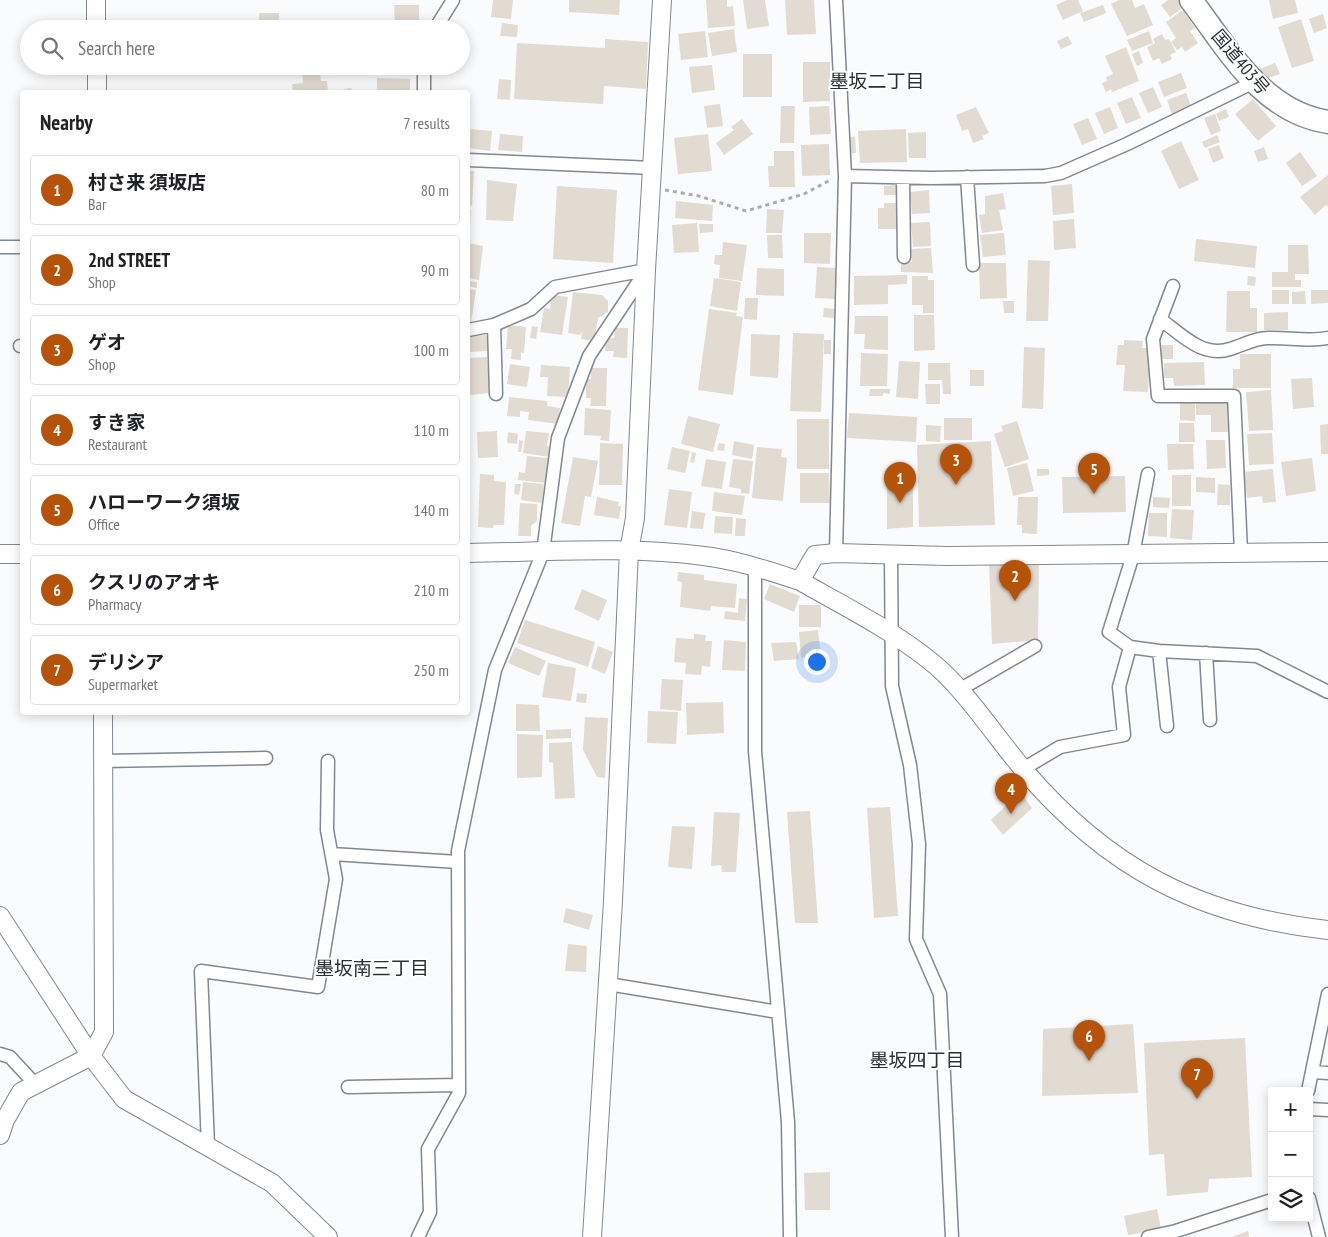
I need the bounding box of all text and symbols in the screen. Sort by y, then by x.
search box [20,20,470,75]
street label: 国道403号 [1207,25,1275,99]
icon: search [38,34,66,62]
text: Search here [78,36,155,60]
district label: 墨坂二丁目 [829,69,925,93]
text: Nearby [40,109,93,136]
text: 7 results [403,113,450,133]
text: 村さ来 須坂店 [88,170,206,194]
text: 1 [53,180,61,200]
text: 80 m [421,180,449,200]
text: Bar [88,194,106,214]
text: 2nd STREET [88,248,170,272]
text: 2 [53,260,61,280]
text: 90 m [421,260,449,280]
text: Shop [88,272,116,292]
text: ゲオ [88,330,126,354]
text: 3 [53,340,61,360]
text: 100 m [414,340,449,360]
text: Shop [88,354,116,374]
text: すき家 [88,410,145,434]
text: 4 [53,420,61,440]
text: 110 m [414,420,449,440]
text: Restaurant [88,434,147,454]
pin: 3 [940,444,972,485]
pin: 5 [1078,453,1110,494]
pin: 1 [884,462,916,503]
text: ハローワーク須坂 [88,490,240,514]
text: 5 [53,500,61,520]
text: 140 m [414,500,449,520]
text: Office [88,514,120,534]
pin: 2 [999,560,1031,601]
text: クスリのアオキ [88,570,220,594]
text: 6 [53,580,61,600]
text: 210 m [414,580,449,600]
text: Pharmacy [88,594,141,614]
your location [804,649,830,675]
text: デリシア [88,650,164,674]
text: 7 [53,660,61,680]
text: 250 m [414,660,449,680]
text: Supermarket [88,674,158,694]
pin: 4 [995,773,1027,814]
district label: 墨坂南三丁目 [315,956,429,980]
pin: 6 [1073,1020,1105,1061]
district label: 墨坂四丁目 [869,1048,965,1072]
pin: 7 [1181,1058,1213,1099]
map controls [1268,1087,1313,1222]
button: + [1268,1087,1313,1132]
button: − [1268,1132,1313,1177]
button: layers [1268,1177,1313,1222]

